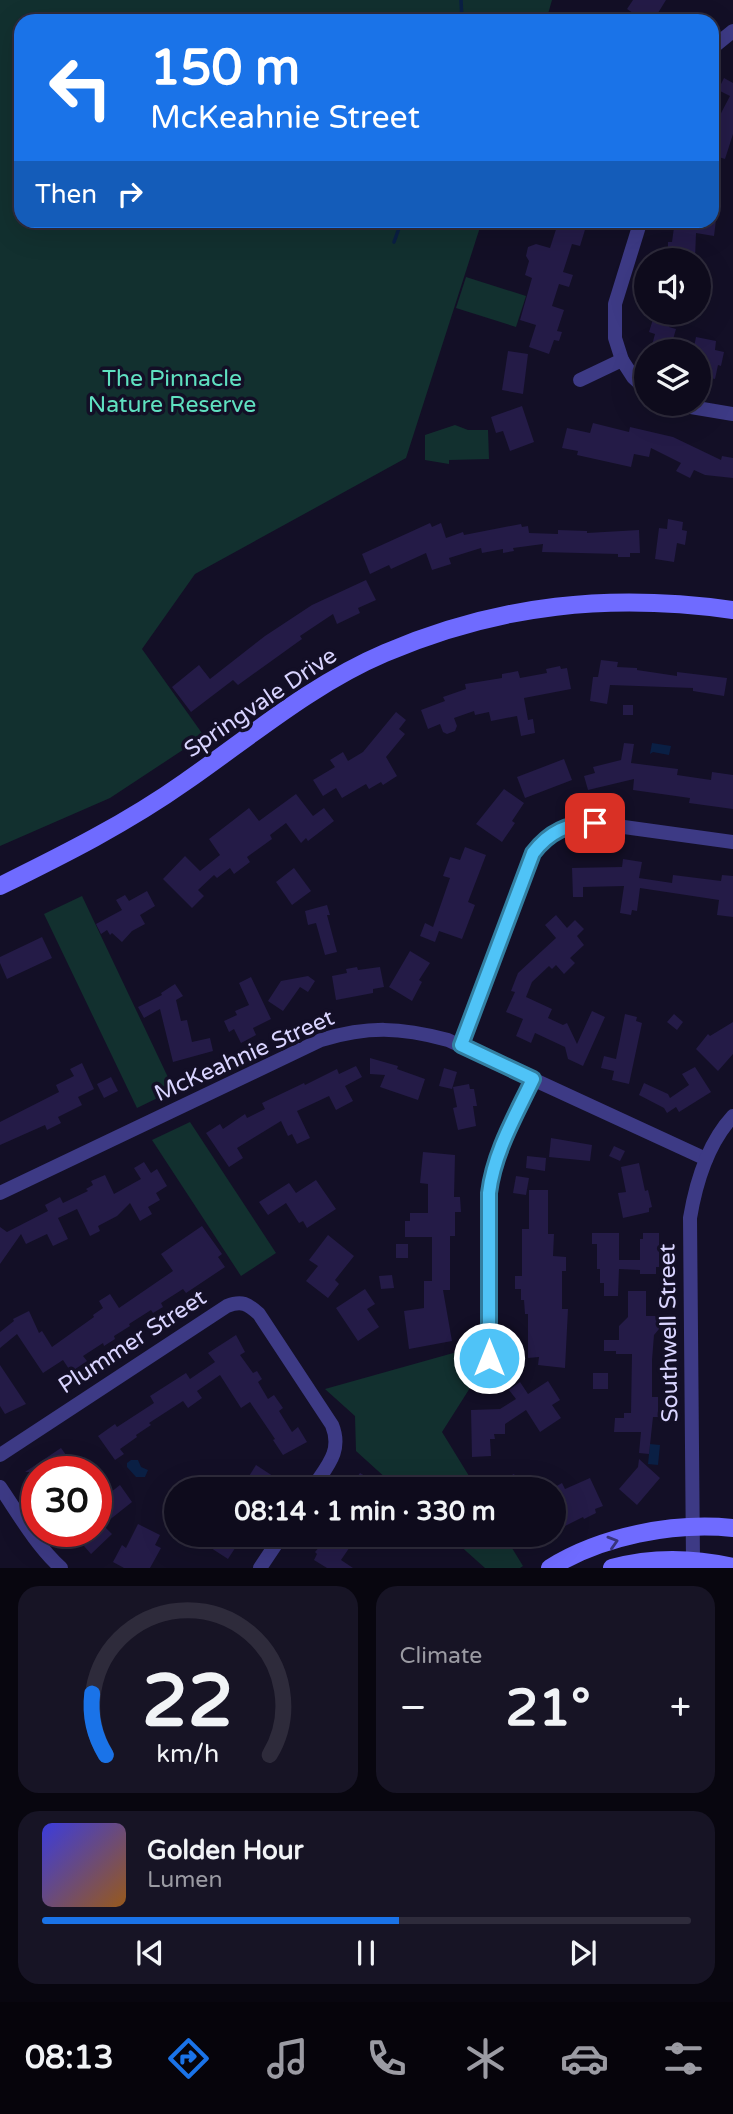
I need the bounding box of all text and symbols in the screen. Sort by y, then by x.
text: 150 m [150,39,300,98]
icon: left [35,42,126,133]
text: McKeahnie Street [150,99,420,137]
icon: right [111,175,149,213]
text: Then [35,179,97,210]
map controls [634,248,711,416]
button: sound [634,248,711,325]
button: layers [634,339,711,416]
park label: The Pinnacle Nature Reserve [88,365,256,419]
street label: Springvale Drive [179,641,342,764]
pin [565,793,625,853]
icon: arrive [576,804,614,842]
street label: McKeahnie Street [150,1004,339,1108]
street label: Southwell Street [653,1243,685,1423]
street label: Plummer Street [53,1283,212,1400]
position arrow [452,1321,526,1395]
speed limit sign: 30 [21,1456,112,1547]
text: 08:14 · 1 min · 330 m [234,1496,496,1527]
one-way arrow [606,1536,618,1550]
text: Climate [400,1642,482,1670]
text: 22 [142,1659,233,1747]
text: 21° [506,1677,591,1740]
text: − [400,1685,427,1731]
text: + [670,1685,691,1731]
text: km/h [156,1739,219,1769]
text: Golden Hour [147,1835,304,1866]
text: Lumen [147,1866,222,1894]
icon: previous [131,1934,169,1972]
icon: pause [347,1934,385,1972]
icon: next [564,1934,602,1972]
icon: directions [164,2034,213,2083]
icon: music [263,2034,312,2083]
icon: phone [362,2034,411,2083]
icon: climate [461,2034,510,2083]
icon: car [560,2034,609,2083]
icon: filters [659,2034,708,2083]
text: 08:13 [25,2039,114,2077]

